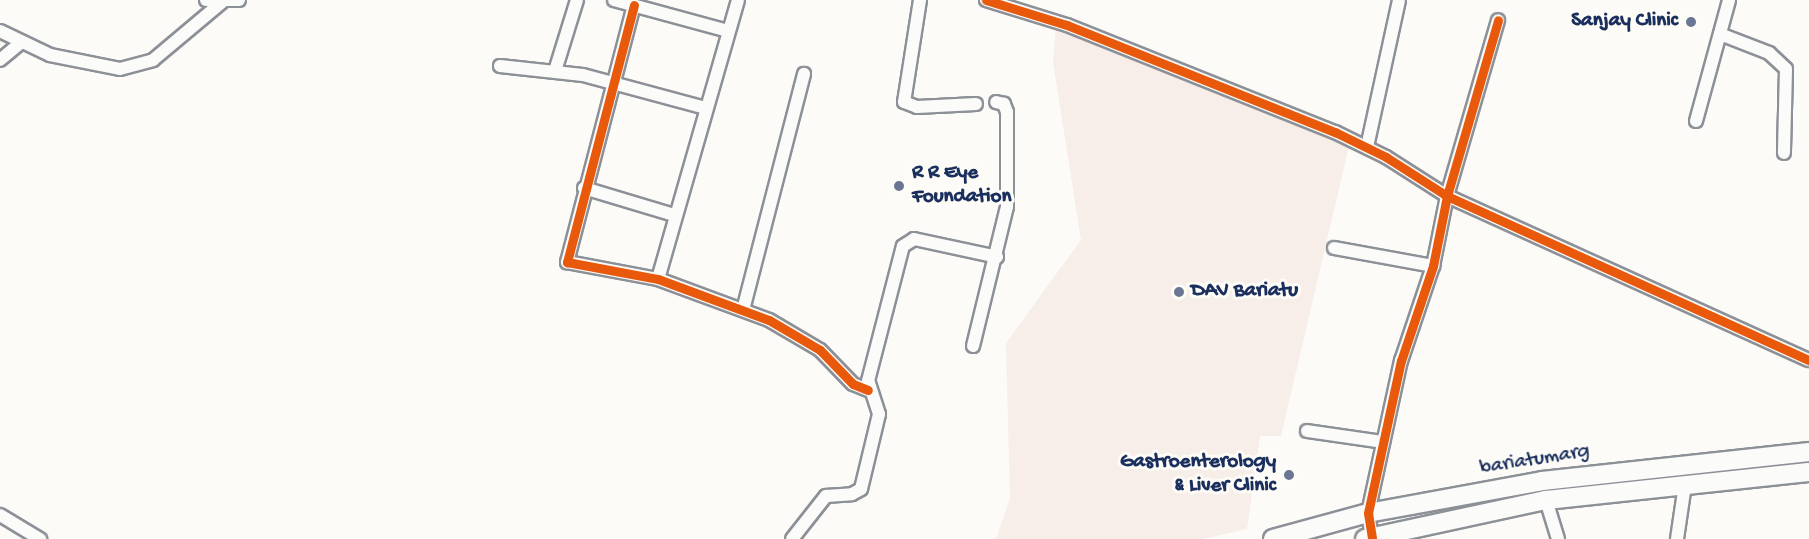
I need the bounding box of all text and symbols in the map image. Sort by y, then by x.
place label: Sanjay Clinic [1571,9,1678,35]
marker: Sanjay Clinic [1682,13,1700,31]
place label: R R Eye Foundation [912,161,1011,211]
marker: R R Eye Foundation [890,177,908,195]
place label: DAV Bariatu [1191,279,1298,305]
marker: DAV Bariatu [1172,285,1186,299]
street label: bariatumarg [1478,440,1592,482]
place label: Gastroenterology & Liver Clinic [1120,450,1276,500]
marker: Gastroenterology & Liver Clinic [1280,466,1298,484]

